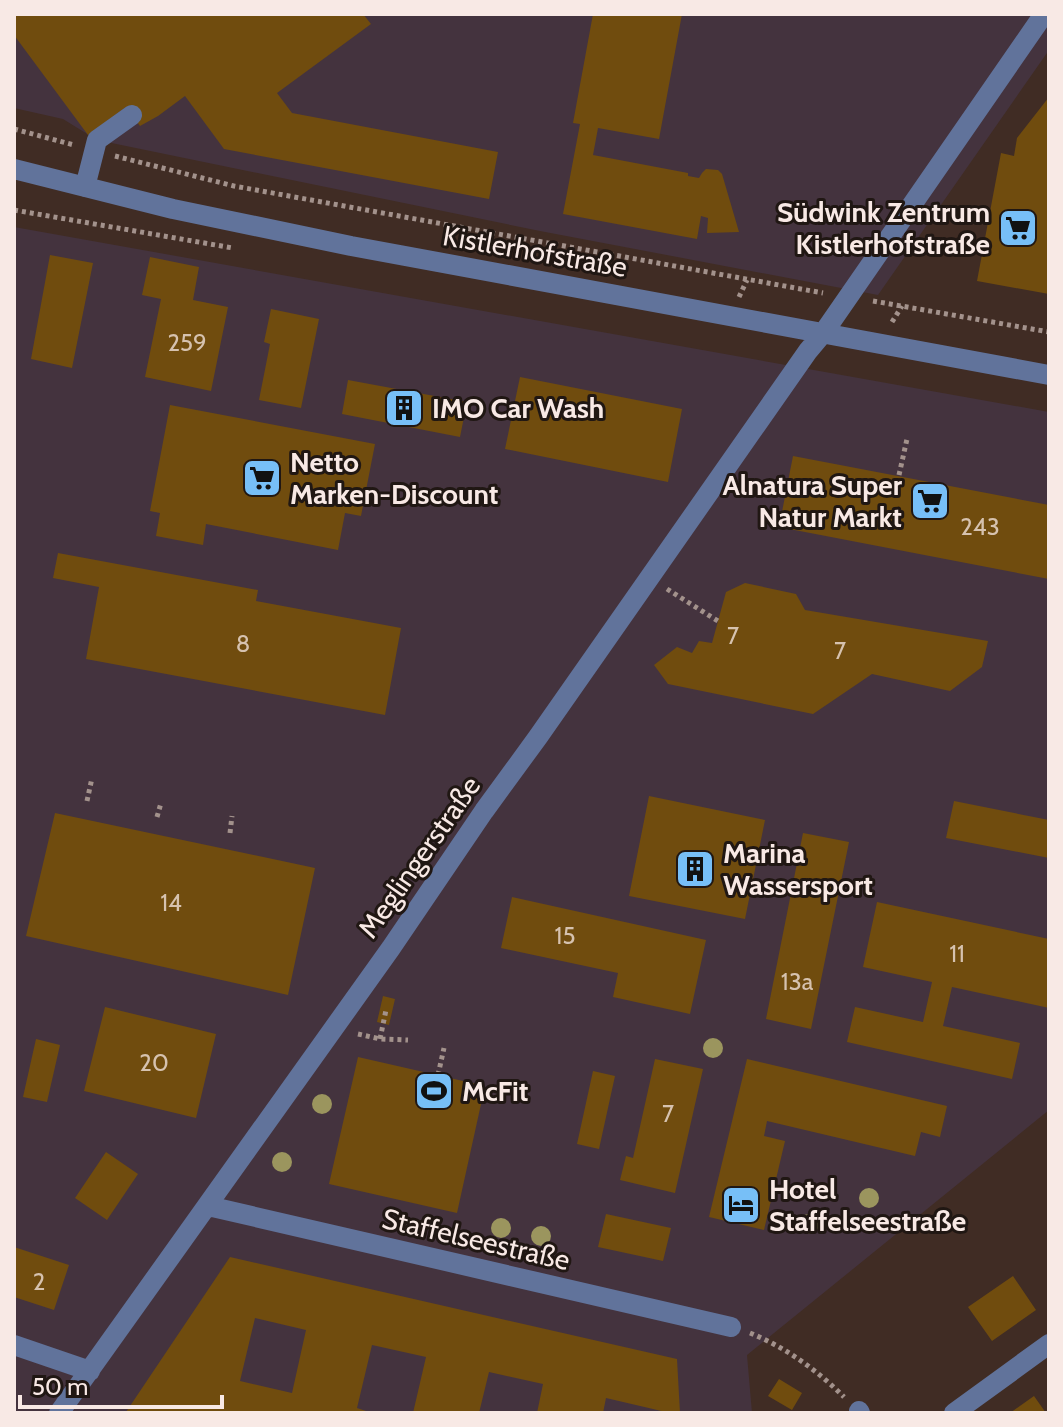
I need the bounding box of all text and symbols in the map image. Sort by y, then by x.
place label: Südwink Zentrum Kistlerhofstraße [777,195,990,261]
supermarket icon: Südwink Zentrum Kistlerhofstraße [997,207,1039,249]
street label: Kistlerhofstraße [440,218,630,284]
house number: 259 [167,328,207,357]
building icon: IMO Car Wash [383,387,425,429]
place label: IMO Car Wash [432,391,604,425]
place label: Netto Marken-Discount [290,445,498,511]
supermarket icon: Netto Marken-Discount [241,457,283,499]
place label: Alnatura Super Natur Markt [723,468,903,534]
supermarket icon: Alnatura Super Natur Markt [909,480,951,522]
house number: 243 [960,512,1000,541]
house number: 7 [727,621,739,650]
house number: 8 [236,629,250,658]
house number: 7 [834,636,846,665]
street label: Meglingerstraße [351,770,487,944]
place label: Marina Wassersport [723,836,873,902]
building icon: Marina Wassersport [674,848,716,890]
house number: 14 [160,888,182,917]
house number: 15 [555,921,575,950]
house number: 11 [949,939,965,968]
house number: 13a [781,967,814,996]
house number: 20 [139,1048,169,1077]
sports icon: McFit [413,1070,455,1112]
place label: McFit [462,1074,528,1108]
house number: 7 [662,1099,674,1128]
place label: Hotel Staffelseestraße [769,1172,966,1238]
hotel icon: Hotel Staffelseestraße [720,1184,762,1226]
street label: Staffelseestraße [379,1201,573,1277]
house number: 2 [33,1267,45,1296]
scale bar [20,1359,222,1409]
text: 50 m [32,1372,88,1401]

